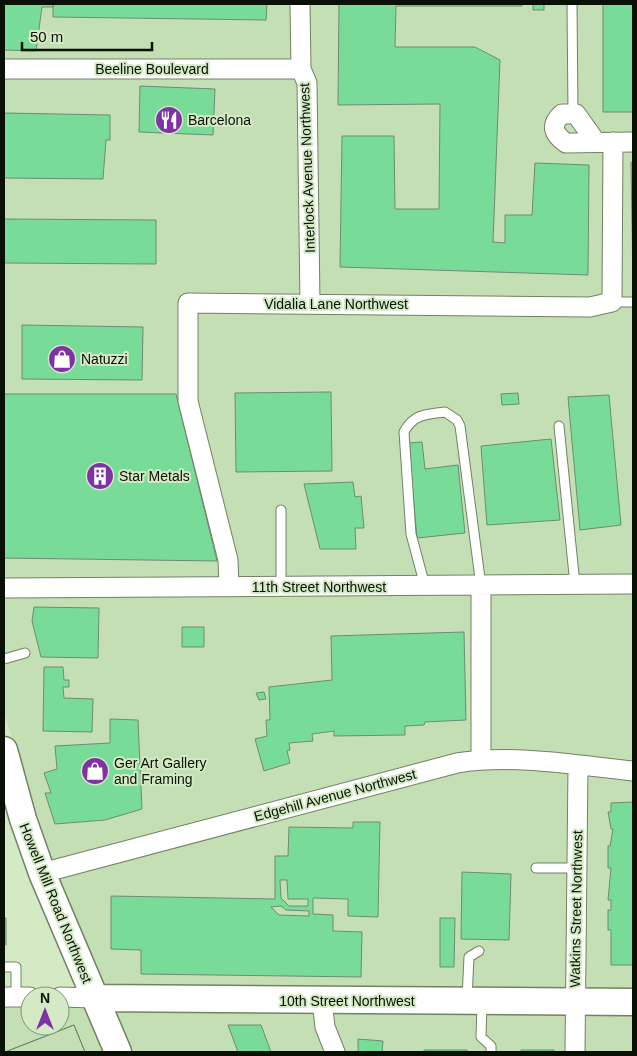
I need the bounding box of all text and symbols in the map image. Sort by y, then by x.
scale bar [22,20,152,52]
text: 50 m [30,28,63,45]
street label: Beeline Boulevard [95,61,209,77]
street label: Interlock Avenue Northwest [296,83,318,253]
restaurant icon: Barcelona [154,105,184,135]
place label: Barcelona [188,112,251,128]
street label: Vidalia Lane Northwest [264,296,408,312]
shop icon: Natuzzi [47,344,77,374]
place label: Natuzzi [81,351,128,367]
building icon: Star Metals [85,461,115,491]
place label: Star Metals [119,468,190,484]
street label: 11th Street Northwest [252,579,386,595]
place label: Ger Art Gallery and Framing [114,755,207,787]
shop icon: Ger Art Gallery and Framing [80,756,110,786]
street label: Edgehill Avenue Northwest [252,766,418,824]
street label: Howell Mill Road Northwest [17,821,96,985]
street label: Watkins Street Northwest [567,830,585,988]
north arrow [20,986,70,1036]
text: N [40,990,50,1006]
street label: 10th Street Northwest [279,993,415,1009]

